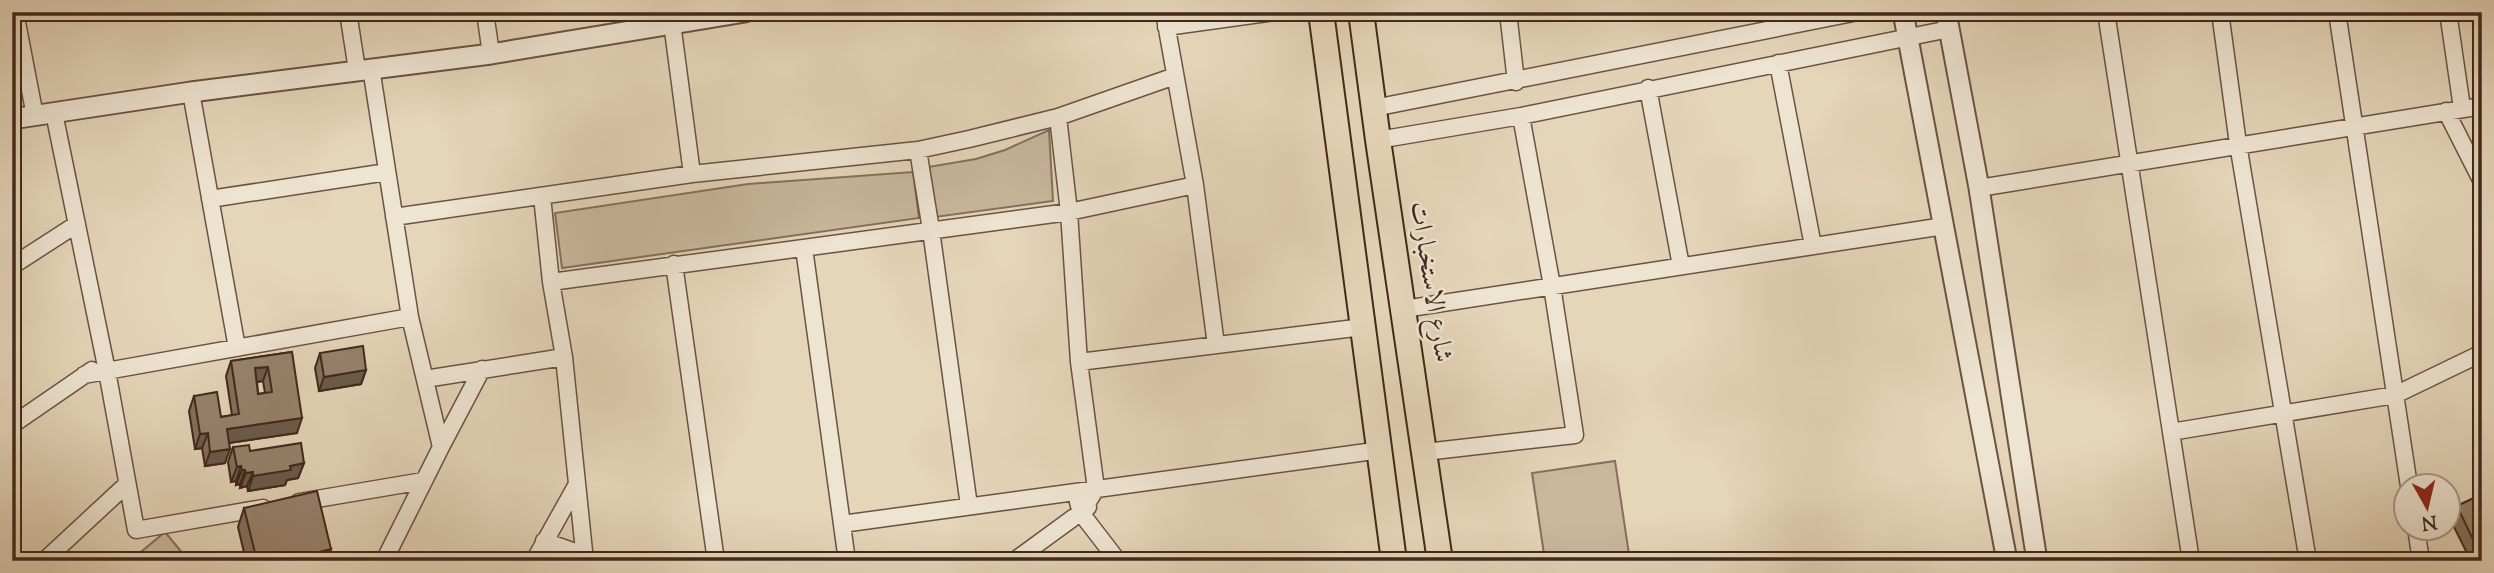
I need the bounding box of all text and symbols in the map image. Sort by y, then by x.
street label: شارع الاستخبارات [1398,199,1461,365]
north arrow [2392,472,2462,542]
text: N [2420,507,2438,536]

